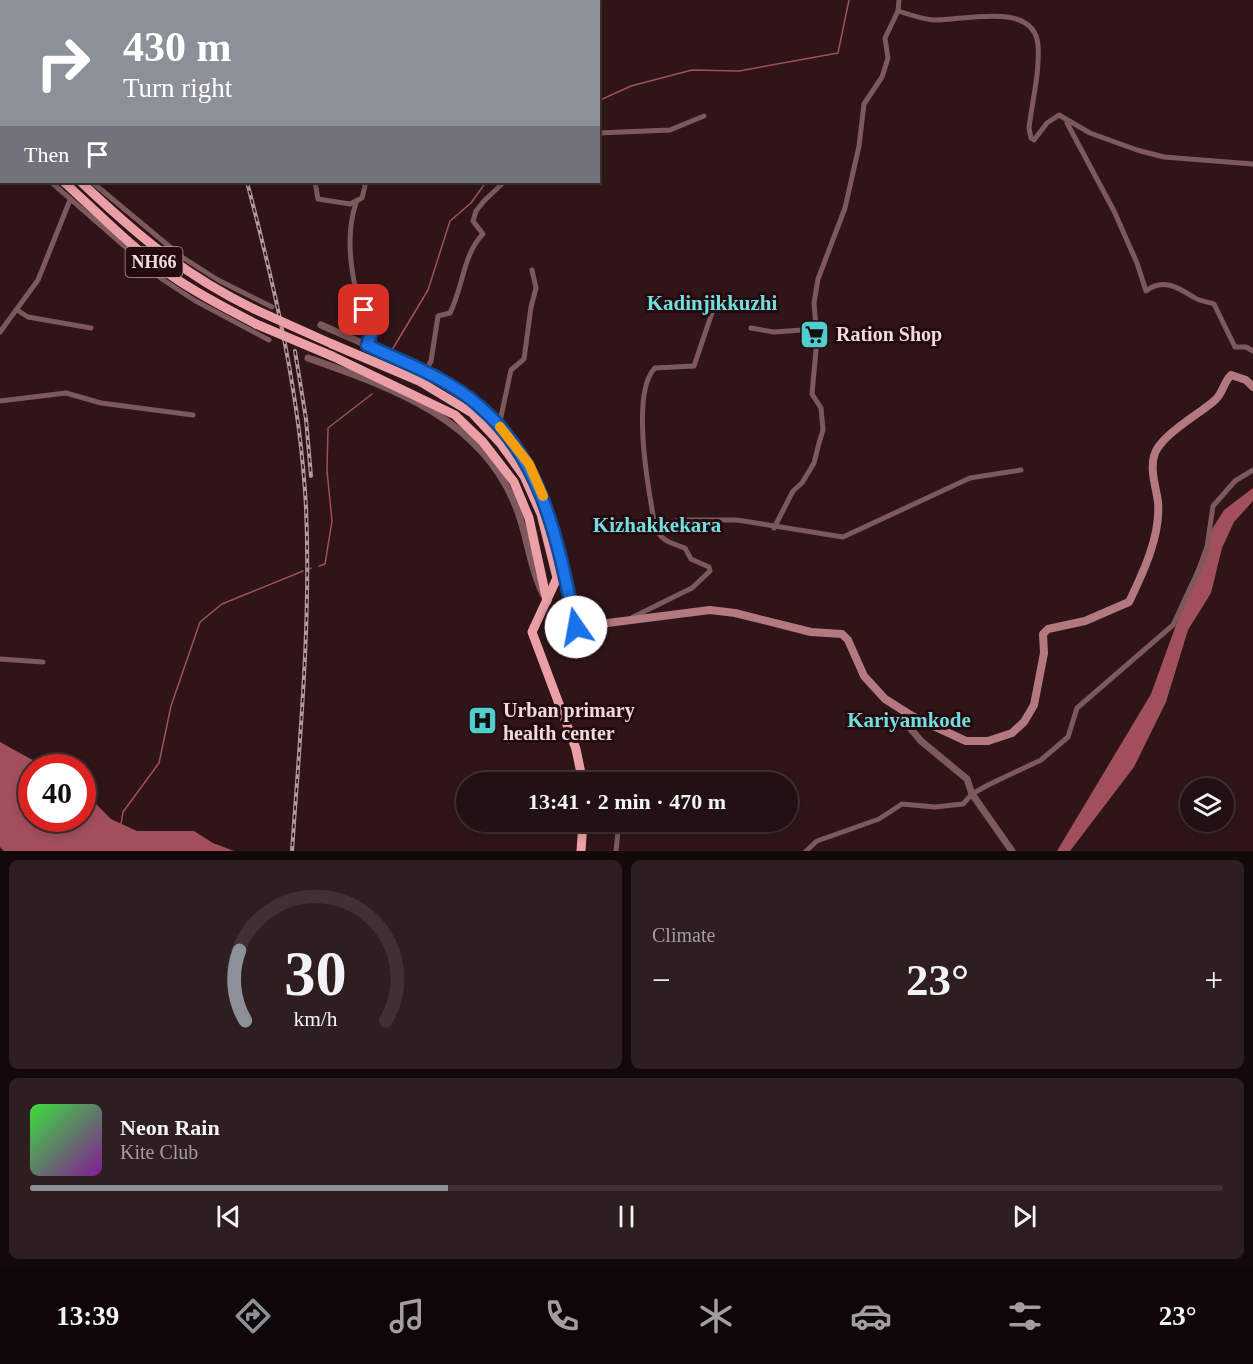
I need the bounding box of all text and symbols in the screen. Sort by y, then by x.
icon: right [24,24,102,102]
text: 430 m [123,24,232,70]
text: Turn right [123,73,232,103]
icon: arrive [81,138,114,171]
text: Then [24,142,69,167]
road number: NH66 [126,247,182,277]
pin [338,284,389,335]
district label: Kadinjikkuzhi [647,291,778,315]
icon: arrive [347,293,380,326]
supermarket icon: Ration Shop [799,318,831,350]
place label: Ration Shop [836,323,942,346]
district label: Kizhakkekara [593,513,722,537]
position arrow [544,595,608,659]
place label: Urban primary health center [503,699,635,744]
hospital icon: Urban primary health center [466,705,498,737]
district label: Kariyamkode [847,708,971,732]
speed limit sign: 40 [18,754,96,832]
map controls [1180,778,1234,832]
button: layers [1180,778,1234,832]
text: 13:41 · 2 min · 470 m [528,789,726,814]
text: Climate [652,924,715,946]
text: 30 [284,939,347,1008]
text: 23° [906,955,969,1005]
text: − [652,962,671,998]
text: + [1204,962,1223,998]
text: km/h [293,1008,338,1032]
text: Neon Rain [120,1115,220,1140]
text: Kite Club [120,1141,198,1163]
icon: previous [212,1200,245,1233]
icon: pause [610,1200,643,1233]
icon: next [1008,1200,1041,1233]
icon: directions [232,1295,274,1337]
icon: music [386,1295,428,1337]
icon: phone [541,1295,583,1337]
icon: climate [695,1295,737,1337]
icon: car [850,1295,892,1337]
icon: filters [1004,1295,1046,1337]
text: 13:39 [56,1301,119,1331]
text: 23° [1159,1301,1197,1331]

